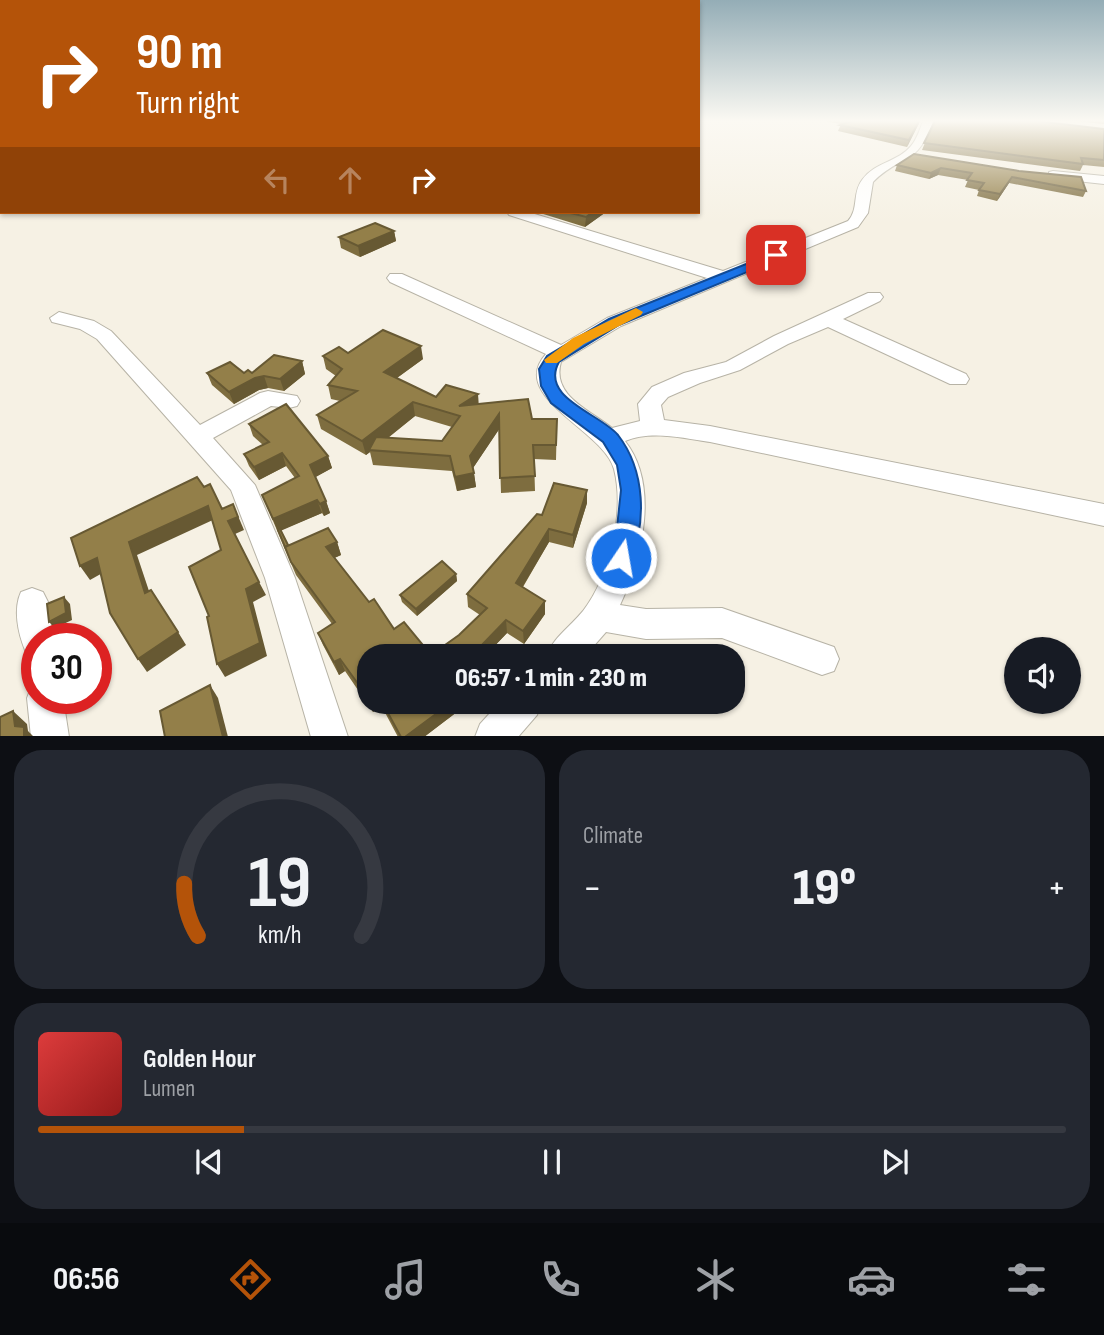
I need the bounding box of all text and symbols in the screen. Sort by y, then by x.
text: 90 m [136,24,223,83]
icon: right [21,28,112,119]
text: Turn right [136,84,240,123]
icon: left [258,161,296,199]
icon: ahead [331,161,369,199]
icon: right [404,161,442,199]
pin [746,225,806,285]
icon: arrive [757,236,795,274]
position arrow [584,521,658,595]
speed limit sign: 30 [21,623,112,714]
map controls [1004,637,1081,714]
button: sound [1004,637,1081,714]
text: 06:57 · 1 min · 230 m [455,663,647,694]
text: Climate [583,822,643,850]
text: 19 [248,840,311,928]
text: 19° [793,857,856,920]
text: − [583,866,602,911]
text: + [1047,866,1066,911]
text: km/h [258,919,301,950]
text: Golden Hour [143,1044,256,1075]
text: Lumen [143,1075,195,1103]
icon: previous [190,1143,228,1181]
icon: pause [533,1143,571,1181]
icon: next [876,1143,914,1181]
icon: directions [226,1255,275,1304]
icon: music [381,1255,430,1304]
icon: phone [536,1255,585,1304]
icon: climate [691,1255,740,1304]
icon: car [847,1255,896,1304]
icon: filters [1002,1255,1051,1304]
text: 06:56 [53,1260,120,1299]

